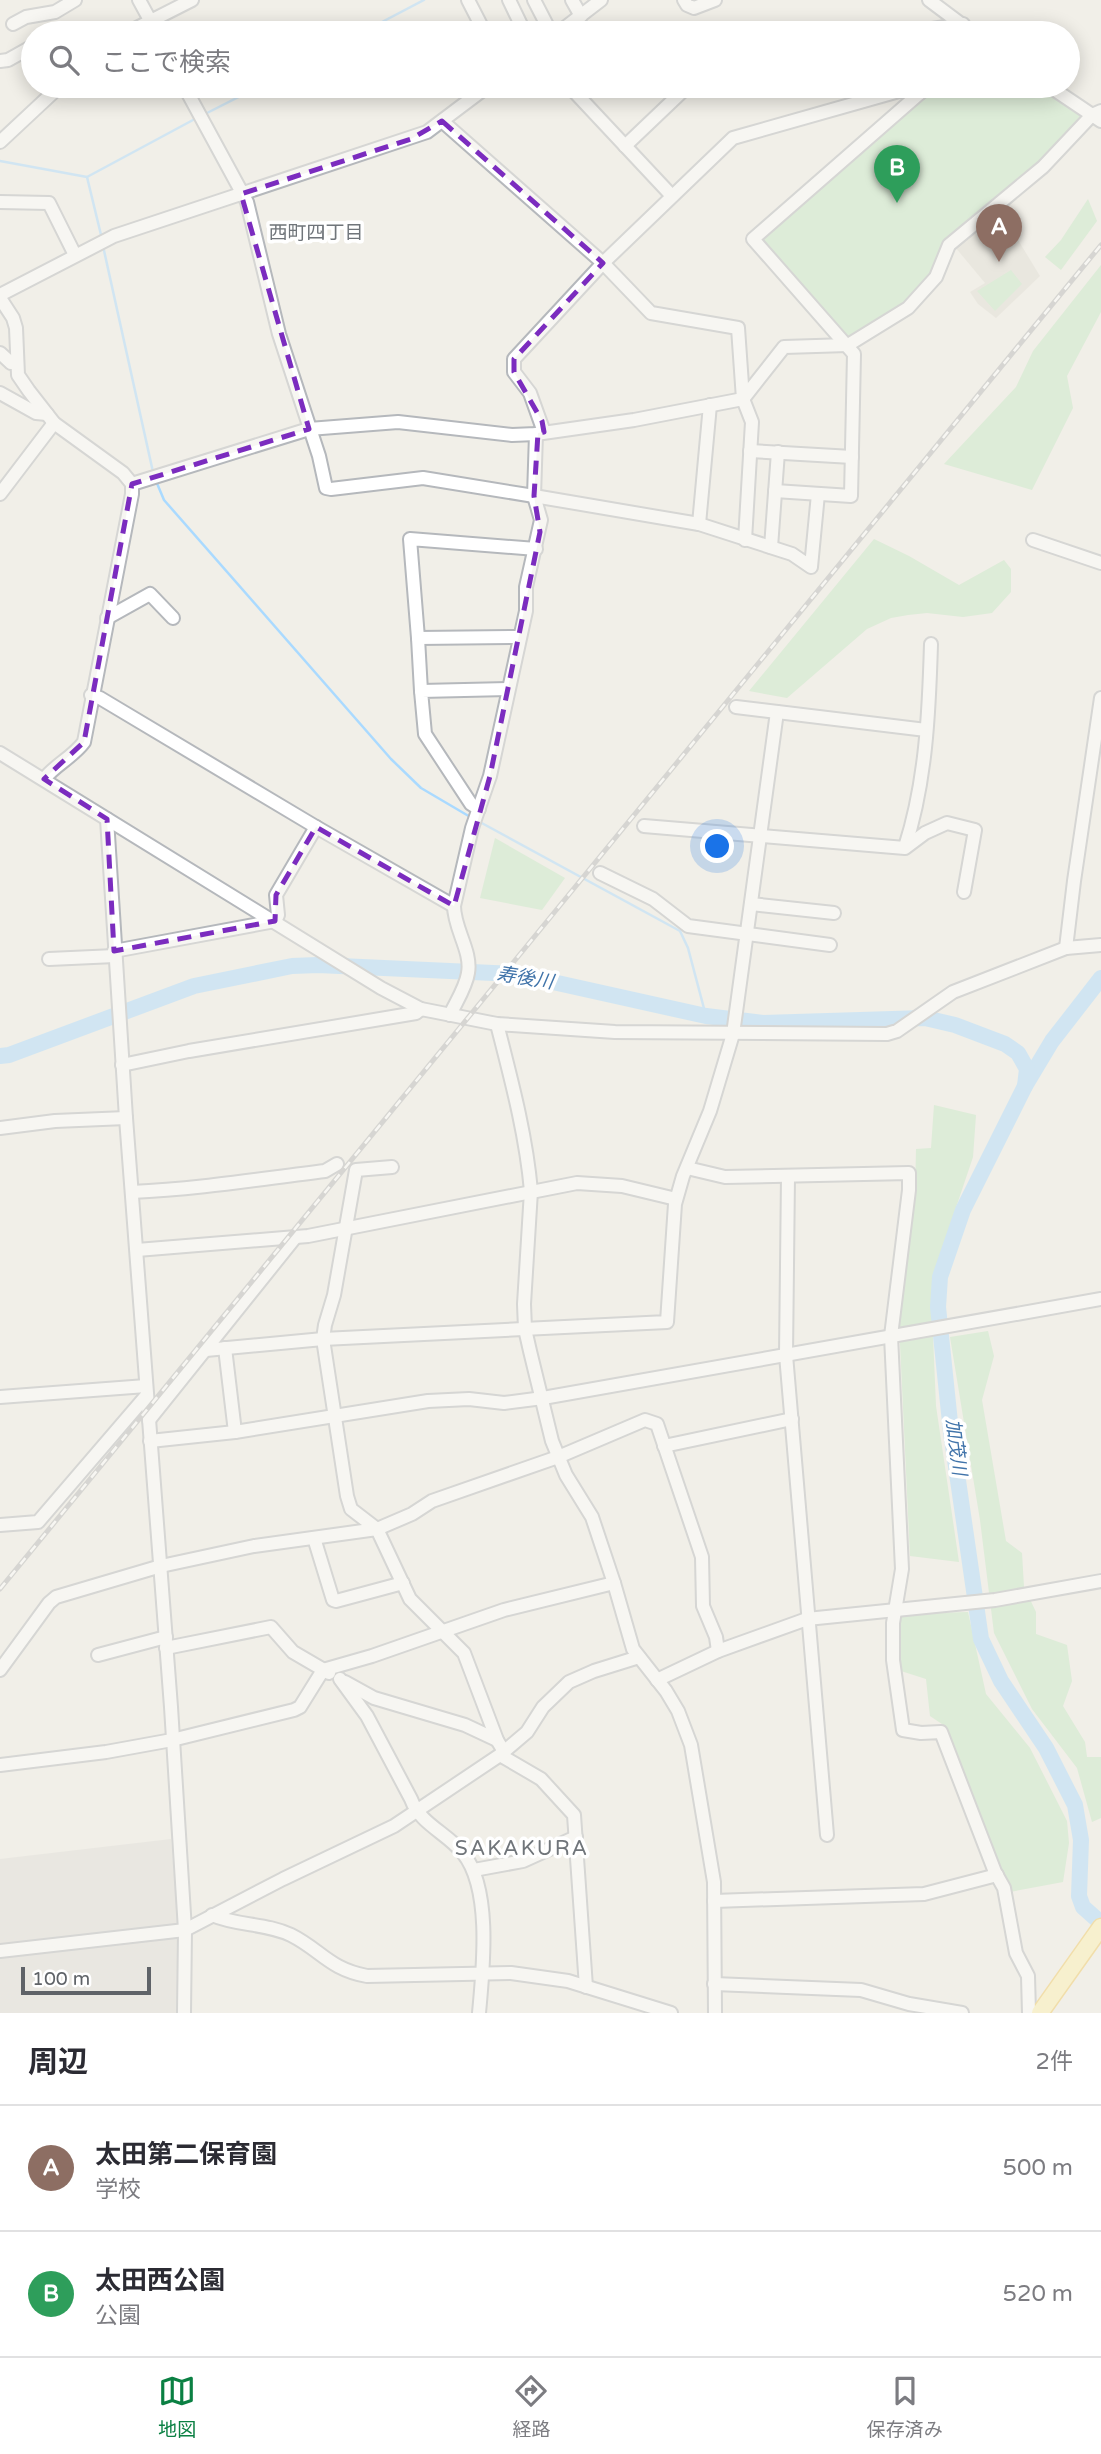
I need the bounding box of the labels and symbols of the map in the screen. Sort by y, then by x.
pin: B [874,145,920,203]
pin: A [976,204,1022,262]
district label: 西町四丁目 [268,222,364,244]
your location [700,829,734,863]
water label: 寿後川 [495,963,557,994]
water label: 加茂川 [942,1417,971,1479]
district label: SAKAKURA [455,1836,589,1861]
scale bar [21,1964,150,1996]

